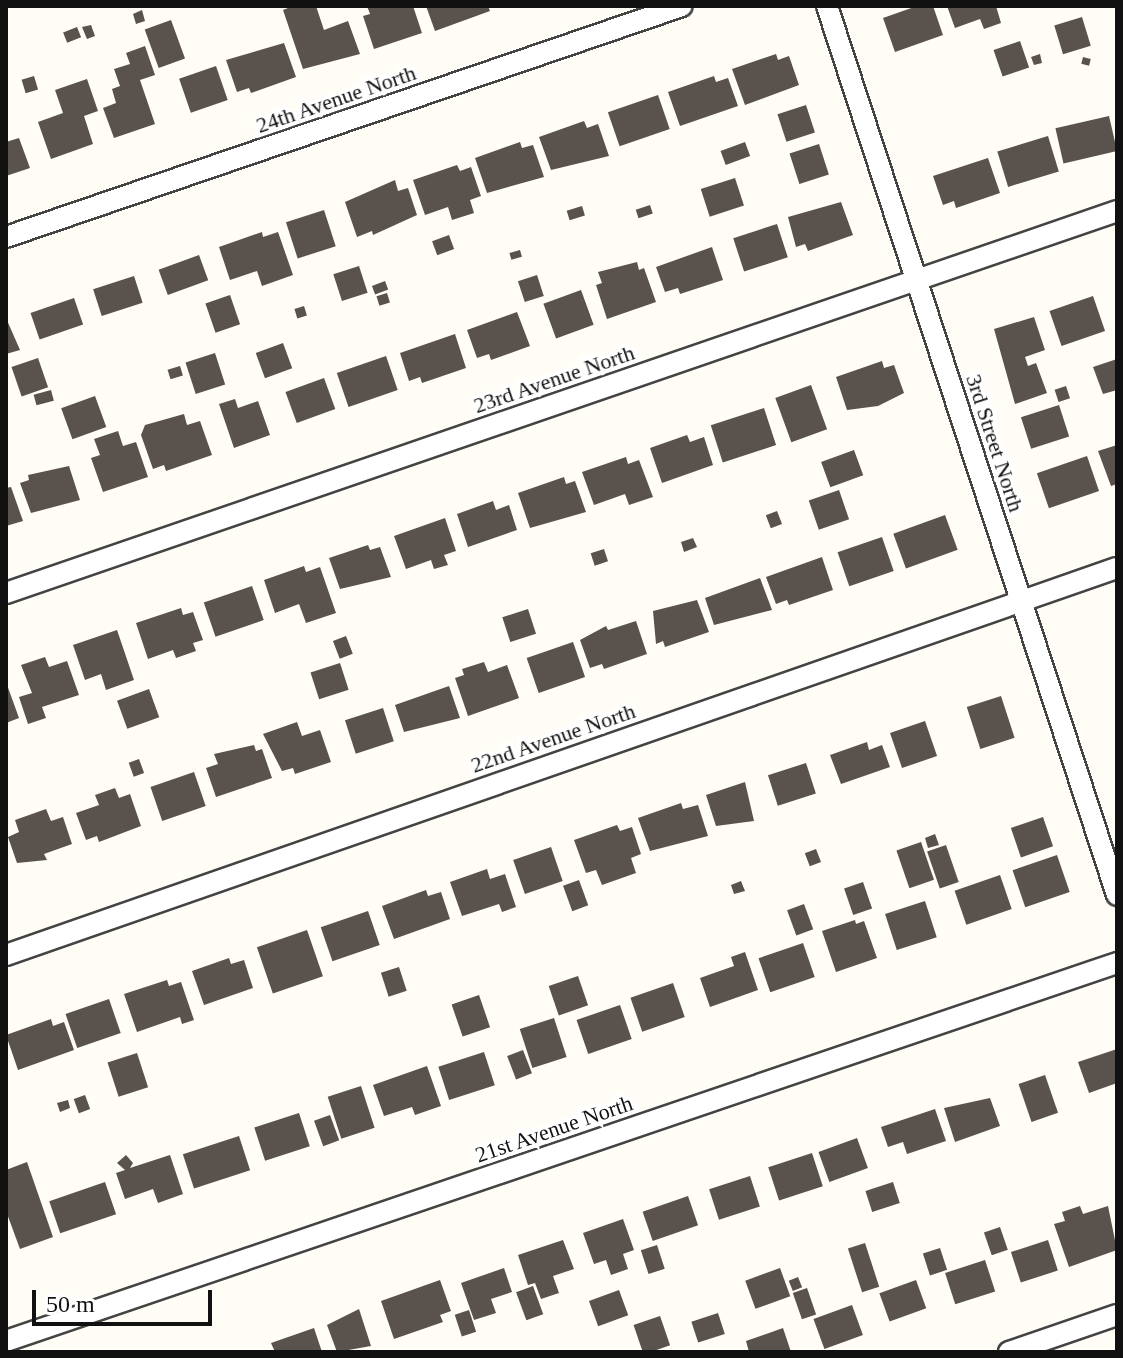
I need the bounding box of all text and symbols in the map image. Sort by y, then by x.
street label: 24th Avenue North [252,59,420,139]
street label: 23rd Avenue North [470,339,638,419]
street label: 3rd Street North [960,371,1030,515]
street label: 22nd Avenue North [467,697,639,779]
street label: 21st Avenue North [471,1090,637,1168]
scale bar [36,1274,216,1324]
text: 50 m [46,1291,95,1317]

